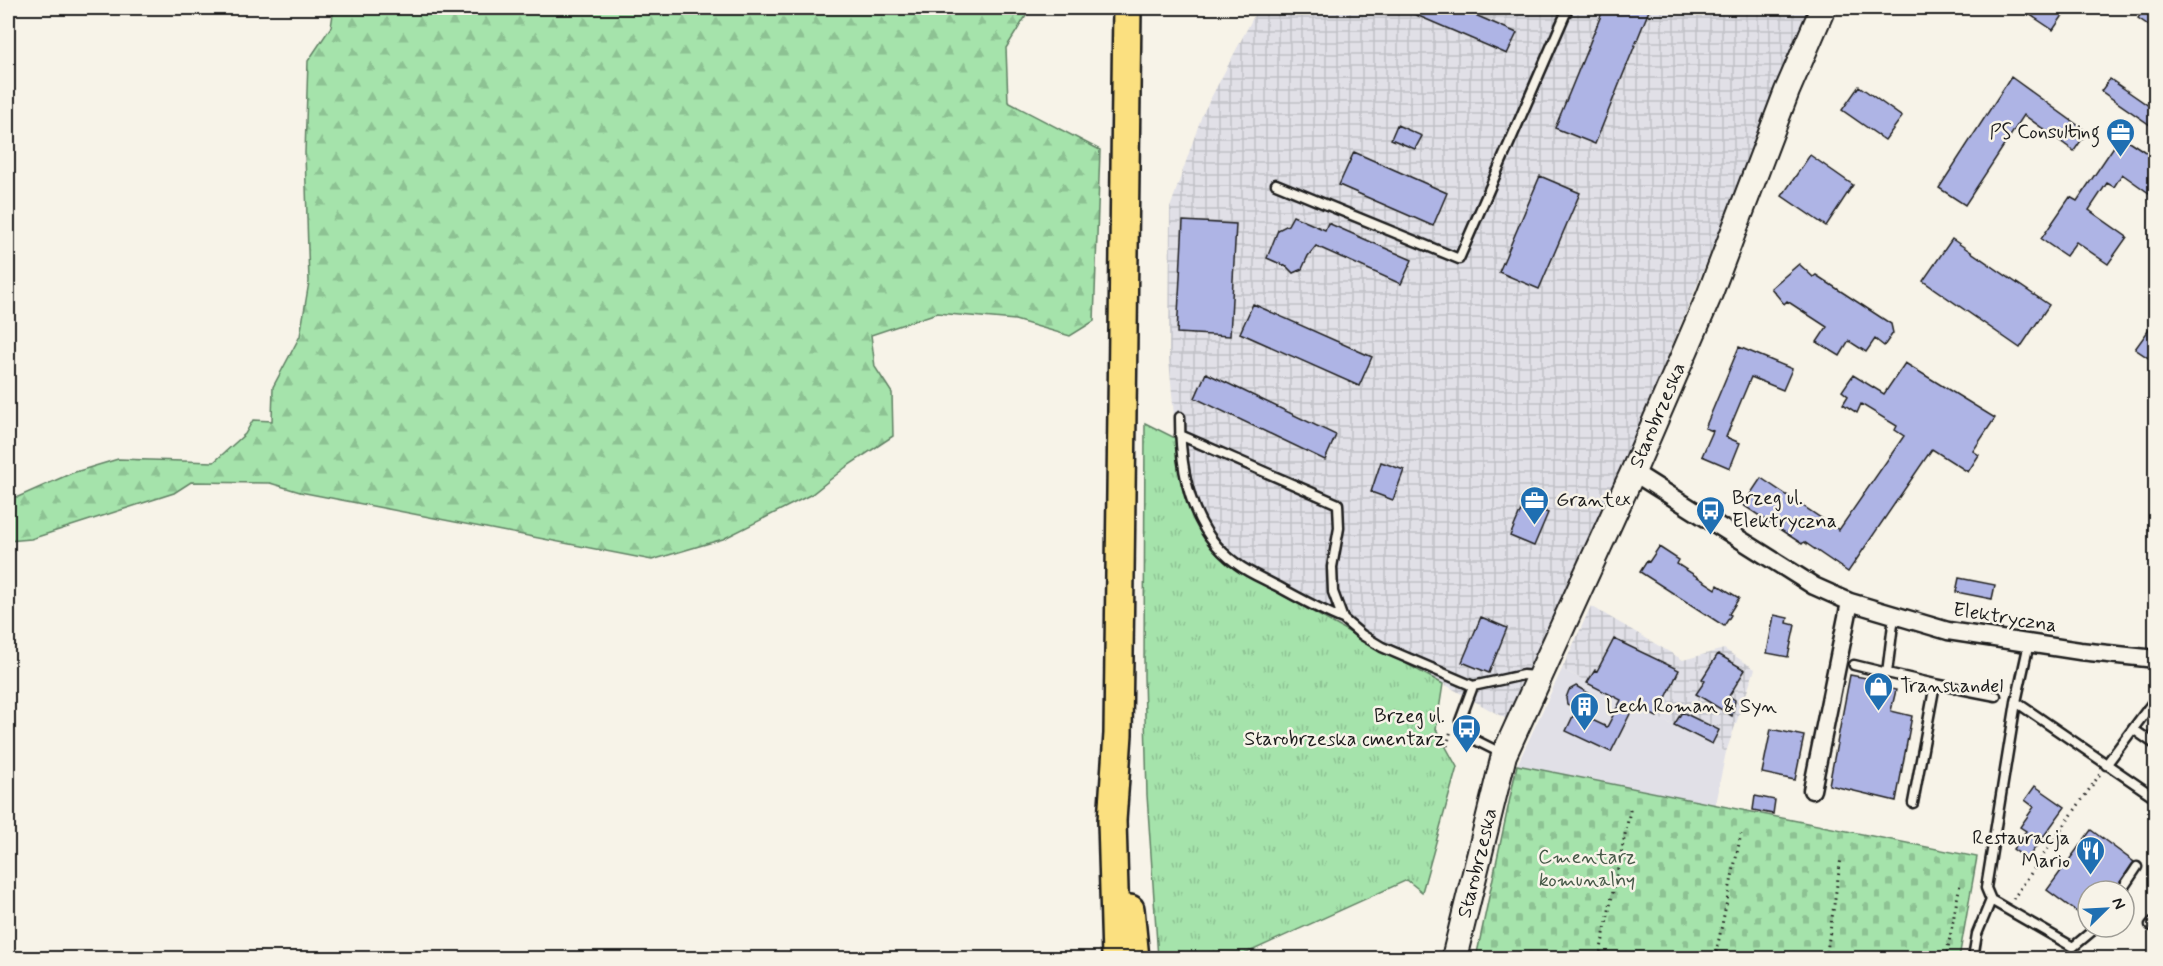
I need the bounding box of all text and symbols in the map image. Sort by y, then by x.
office icon: PS Consulting [2105,116,2137,158]
place label: PS Consulting [1990,119,2100,148]
street label: Starobrzeska [1623,358,1692,472]
office icon: Grantex [1519,484,1551,526]
place label: Brzeg ul. Elektryczna [1732,485,1837,535]
place label: Grantex [1556,487,1631,514]
bus stop icon: Brzeg ul. Elektryczna [1695,494,1727,536]
street label: Elektryczna [1951,596,2059,640]
shop icon: Transhandel [1863,670,1895,712]
place label: Transhandel [1900,673,2003,700]
building icon: Lech Roman & Syn [1569,690,1601,732]
place label: Lech Roman & Syn [1606,693,1777,720]
place label: Brzeg ul. Starobrzeska cmentarz [1244,703,1445,753]
bus stop icon: Brzeg ul. Starobrzeska cmentarz [1450,712,1482,754]
street label: Starobrzeska [1451,805,1504,921]
place label: Restauracja Mario [1972,825,2070,875]
restaurant icon: Restauracja Mario [2075,834,2107,876]
park label: Cmentarz komunalny [1538,844,1636,894]
north arrow [2076,879,2136,939]
text: N [2107,894,2130,913]

